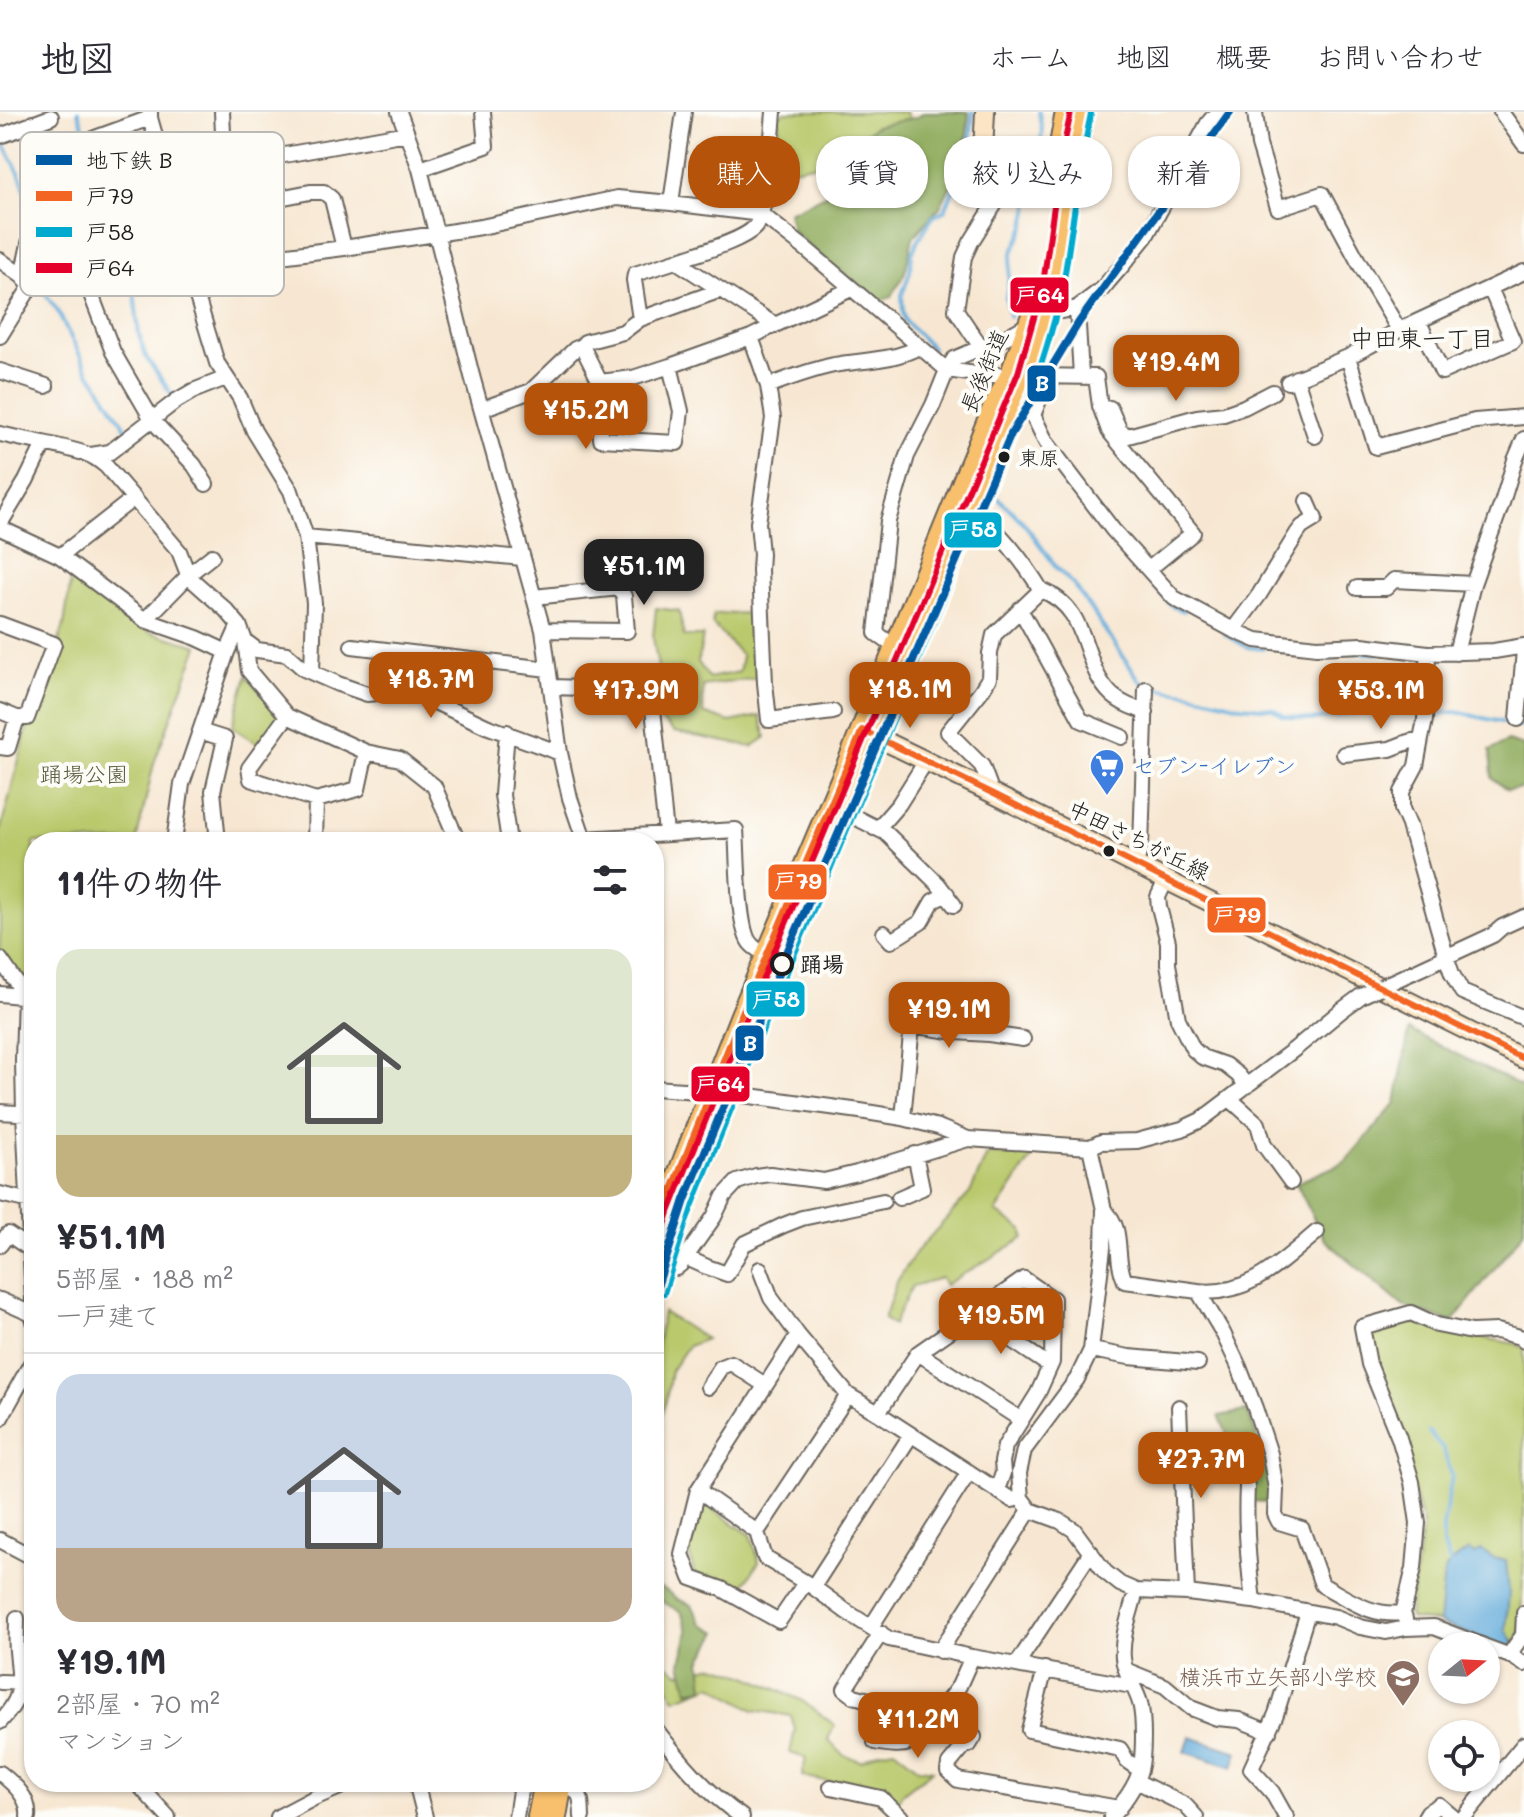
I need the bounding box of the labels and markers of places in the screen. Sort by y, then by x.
pin: ¥19.4M [1111,335,1241,403]
pin: ¥15.2M [521,383,651,451]
place label: 東原 [1019,444,1059,470]
marker: 東原 [996,449,1012,465]
pin: ¥51.1M [579,539,709,607]
pin: ¥18.7M [366,652,496,720]
pin: ¥18.1M [845,662,975,730]
pin: ¥17.9M [571,663,701,731]
pin: ¥53.1M [1316,663,1446,731]
supermarket icon: セブン-イレブン [1088,747,1126,797]
place label: セブン-イレブン [1133,751,1296,780]
unlabelled marker [1101,843,1117,859]
place label: 踊場 [800,949,844,978]
marker: 踊場 [771,953,793,975]
pin: ¥19.1M [884,982,1014,1050]
pin: ¥19.5M [936,1288,1066,1356]
pin: ¥27.7M [1136,1432,1266,1500]
school or university icon: 横浜市立矢部小学校 [1384,1658,1422,1708]
place label: 横浜市立矢部小学校 [1179,1662,1377,1691]
pin: ¥11.2M [853,1692,983,1760]

